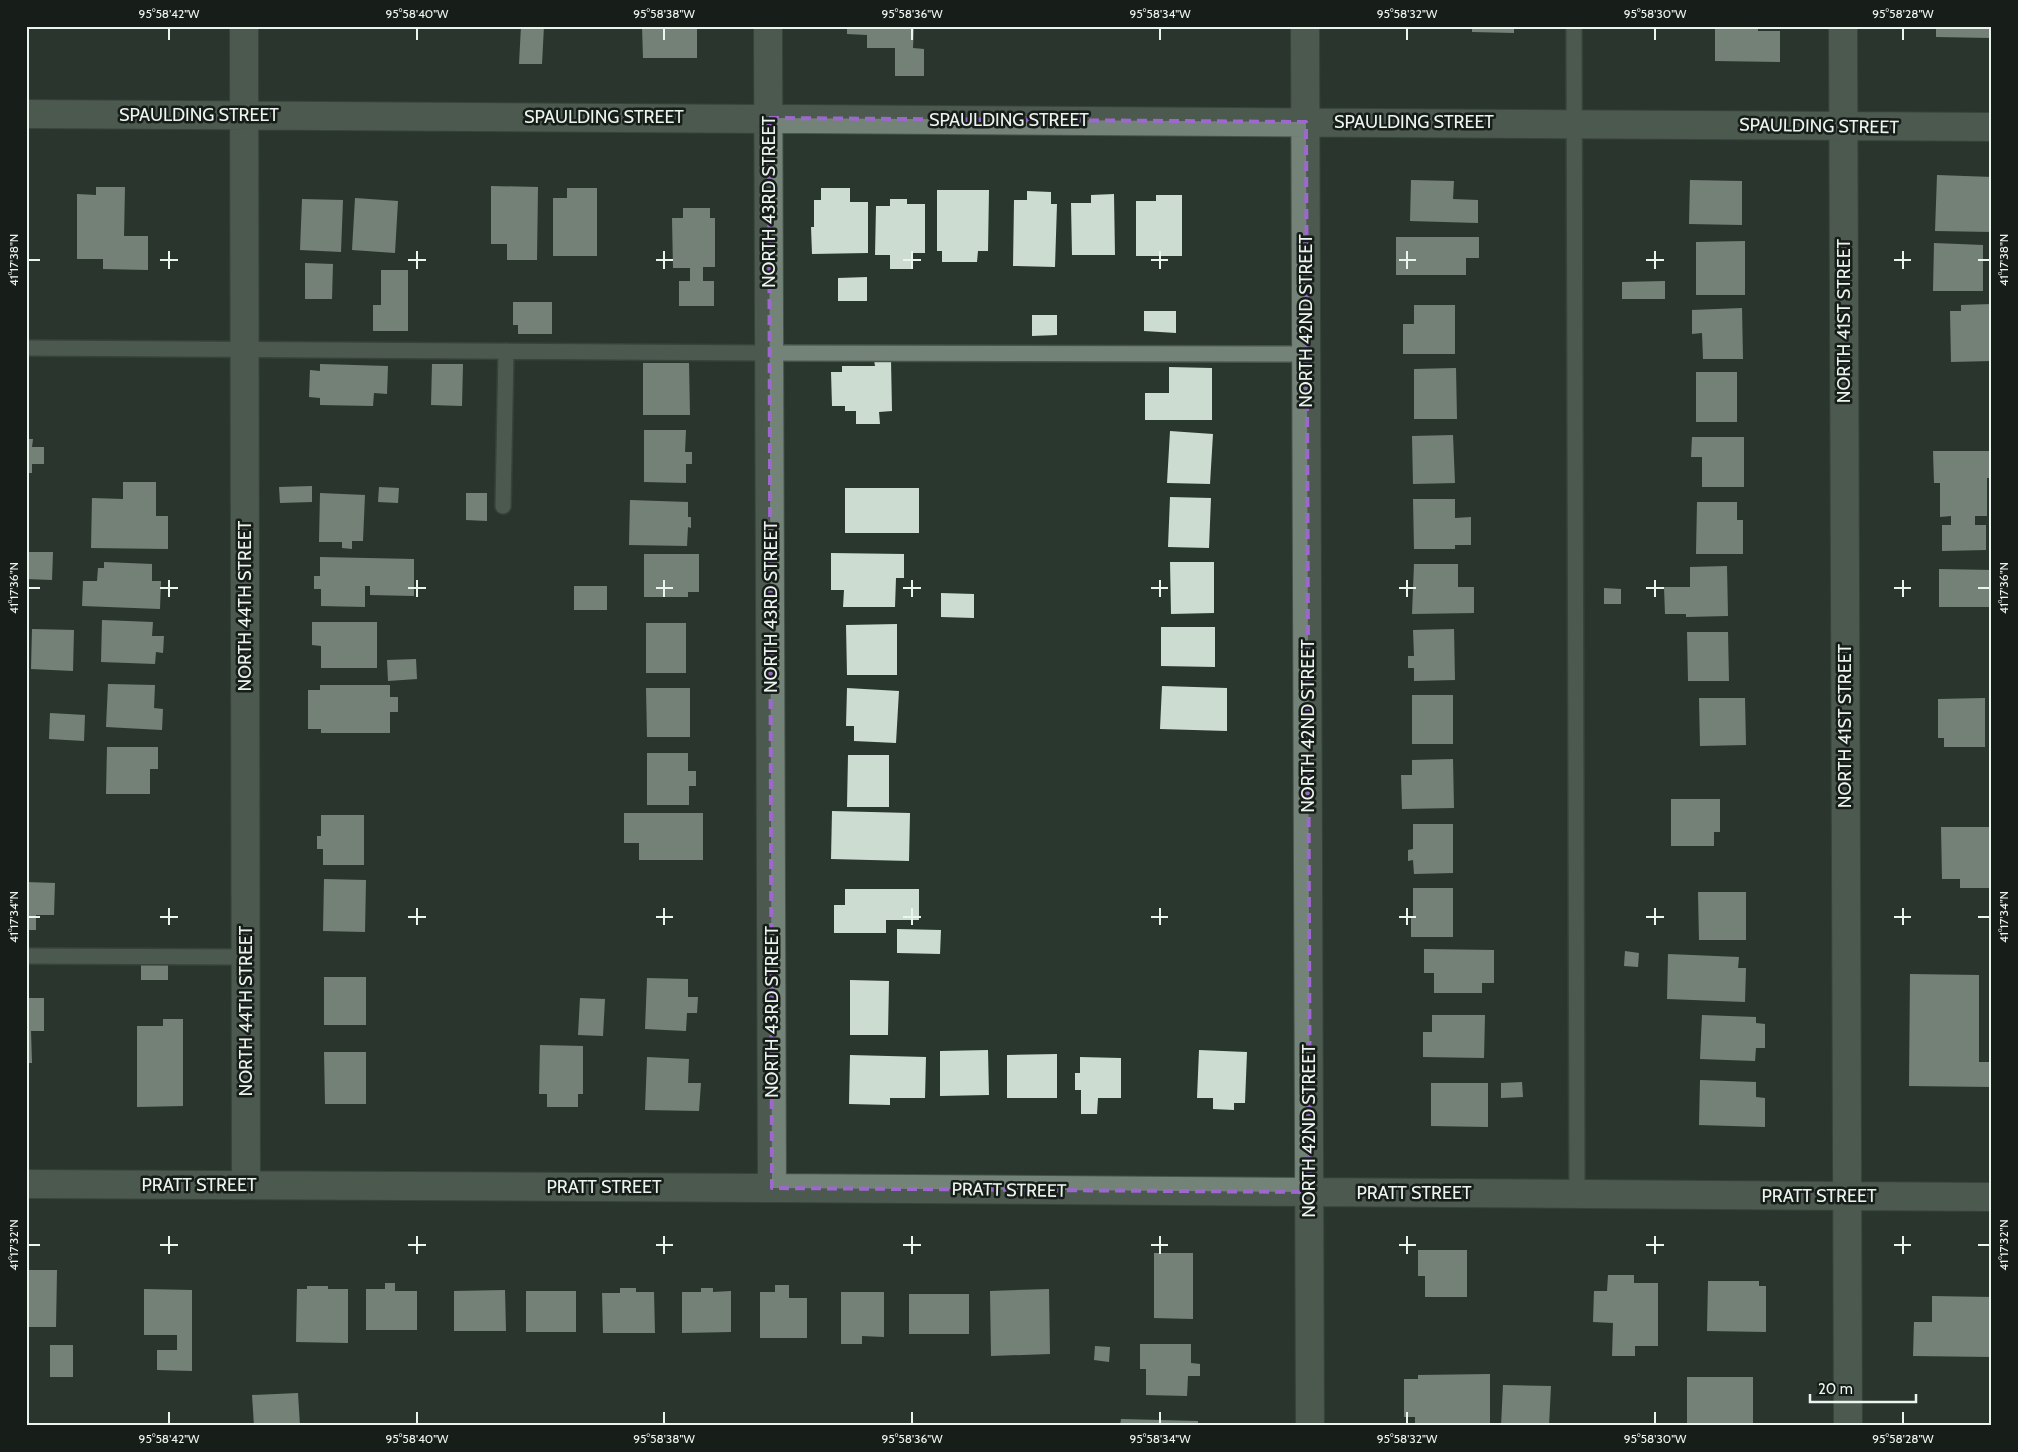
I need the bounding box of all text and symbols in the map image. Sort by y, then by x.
text: 95°58'42"W [139,6,200,21]
text: 95°58'40"W [386,6,449,21]
text: 95°58'38"W [633,6,695,21]
text: 95°58'36"W [881,6,943,21]
text: 95°58'34"W [1129,6,1191,21]
text: 95°58'32"W [1377,6,1438,21]
text: 95°58'30"W [1624,6,1687,21]
text: 95°58'28"W [1872,6,1934,21]
street label: SPAULDING STREET [119,104,279,126]
street label: SPAULDING STREET [524,106,684,128]
street label: SPAULDING STREET [929,109,1089,131]
street label: SPAULDING STREET [1334,111,1494,133]
street label: SPAULDING STREET [1739,114,1900,138]
street label: NORTH 43RD STREET [758,116,780,288]
text: 41°17'38"N [6,234,21,286]
street label: NORTH 42ND STREET [1295,234,1317,408]
text: 41°17'38"N [1996,234,2011,286]
street label: NORTH 41ST STREET [1833,238,1855,403]
street label: NORTH 44TH STREET [234,520,256,691]
street label: NORTH 43RD STREET [760,521,782,693]
text: 41°17'36"N [6,562,21,614]
text: 41°17'36"N [1996,562,2011,614]
street label: NORTH 42ND STREET [1297,639,1319,813]
street label: NORTH 41ST STREET [1834,643,1856,808]
text: 41°17'34"N [6,891,21,943]
text: 41°17'34"N [1996,891,2011,943]
street label: NORTH 44TH STREET [235,925,257,1096]
street label: NORTH 43RD STREET [761,926,783,1098]
street label: NORTH 42ND STREET [1298,1044,1320,1218]
street label: PRATT STREET [141,1174,257,1196]
street label: PRATT STREET [546,1176,662,1198]
street label: PRATT STREET [951,1178,1067,1202]
street label: PRATT STREET [1356,1182,1472,1204]
street label: PRATT STREET [1761,1185,1877,1207]
text: 41°17'32"N [6,1219,21,1271]
text: 41°17'32"N [1996,1219,2011,1271]
scale bar [1810,1372,1917,1404]
text: 20 m [1818,1380,1853,1398]
text: 95°58'42"W [139,1431,200,1446]
text: 95°58'40"W [386,1431,449,1446]
text: 95°58'38"W [633,1431,695,1446]
text: 95°58'36"W [881,1431,943,1446]
text: 95°58'34"W [1129,1431,1191,1446]
text: 95°58'32"W [1377,1431,1438,1446]
text: 95°58'30"W [1624,1431,1687,1446]
text: 95°58'28"W [1872,1431,1934,1446]

